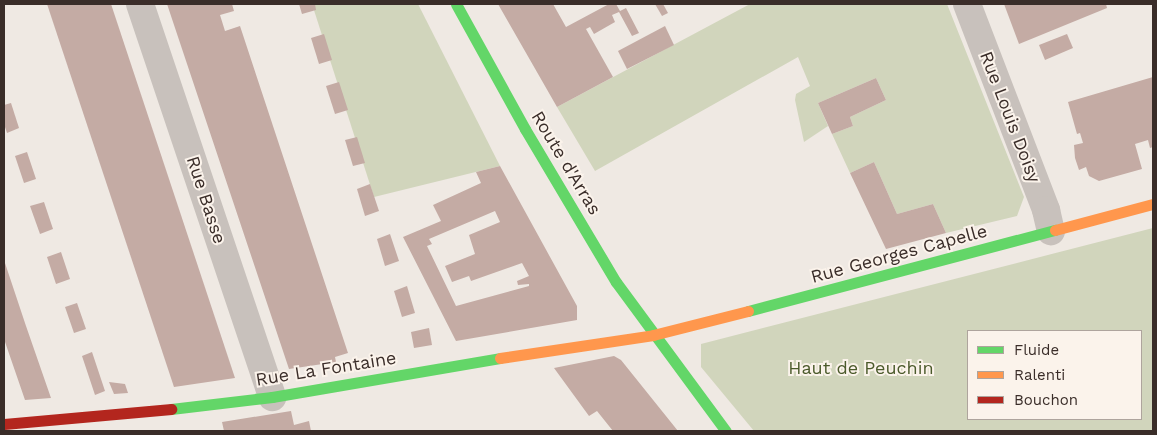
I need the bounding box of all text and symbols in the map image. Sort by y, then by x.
street label: Rue Louis Doisy [975,48,1045,186]
street label: Route d'Arras [527,107,605,219]
street label: Rue Basse [182,154,230,246]
street label: Rue Georges Capelle [808,220,990,288]
legend [967,330,1142,420]
text: Fluide [1014,341,1059,359]
street label: Rue La Fontaine [254,347,398,391]
park label: Haut de Peuchin [788,357,934,379]
text: Ralenti [1014,366,1065,384]
text: Bouchon [1014,391,1078,409]

